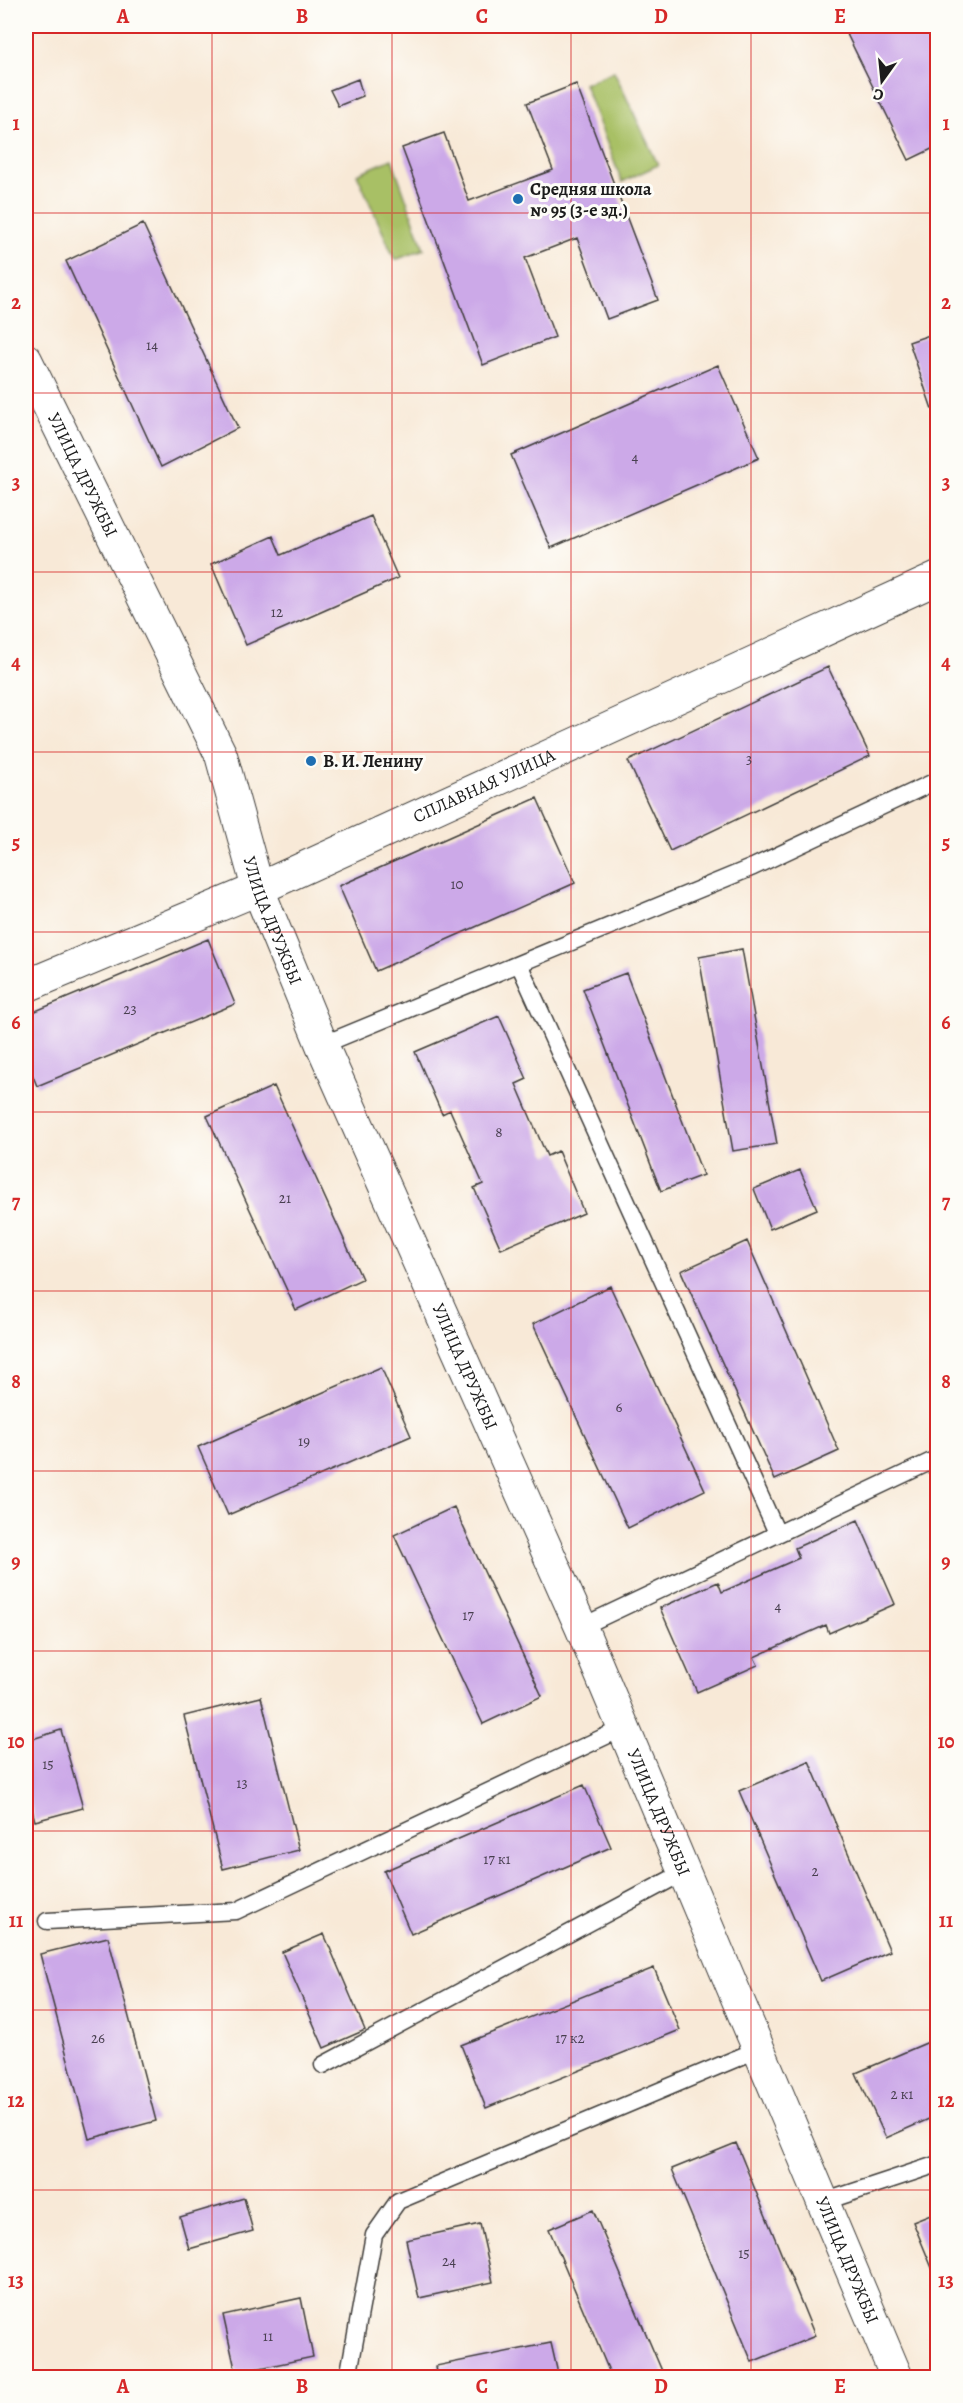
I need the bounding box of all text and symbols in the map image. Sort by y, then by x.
text: A [116,3,130,30]
text: B [296,3,308,30]
text: C [476,3,488,30]
text: D [654,3,668,30]
text: E [834,3,846,30]
north arrow [852,51,912,111]
text: С [871,83,886,106]
text: 1 [12,110,20,137]
text: 1 [942,110,950,137]
place label: Средняя школа № 95 (3-е зд.) [530,177,652,222]
marker: Средняя школа № 95 (3-е зд.) [511,192,525,206]
text: 2 [11,289,21,316]
text: 2 [941,289,951,316]
house number: 14 [146,335,158,355]
street label: УЛИЦА ДРУЖБЫ [42,408,124,541]
house number: 4 [632,447,639,467]
text: 3 [12,469,20,496]
text: 3 [942,469,950,496]
house number: 12 [271,602,283,622]
text: 4 [11,649,21,676]
text: 4 [941,649,951,676]
street label: СПЛАВНАЯ УЛИЦА [409,743,559,829]
place label: В. И. Ленину [323,749,423,773]
house number: 3 [746,749,752,769]
marker: В. И. Ленину [304,754,318,768]
text: 5 [12,829,20,856]
text: 5 [942,829,950,856]
street label: УЛИЦА ДРУЖБЫ [237,853,308,988]
house number: 10 [450,874,464,894]
house number: 23 [123,999,137,1019]
text: 6 [11,1009,21,1036]
text: 6 [941,1009,951,1036]
house number: 8 [495,1122,503,1142]
text: 7 [12,1188,21,1215]
house number: 21 [279,1188,291,1208]
text: 7 [942,1188,951,1215]
street label: УЛИЦА ДРУЖБЫ [426,1299,504,1434]
text: 8 [11,1368,21,1395]
text: 8 [941,1368,951,1395]
house number: 6 [616,1397,623,1417]
house number: 19 [298,1431,310,1451]
text: 9 [11,1548,21,1575]
text: 9 [941,1548,951,1575]
house number: 4 [775,1596,782,1616]
house number: 17 [462,1605,474,1625]
text: 10 [7,1728,25,1755]
text: 10 [937,1728,955,1755]
street label: УЛИЦА ДРУЖБЫ [621,1745,696,1879]
house number: 15 [42,1754,54,1774]
house number: 13 [236,1773,248,1793]
house number: 17 к1 [483,1849,511,1869]
house number: 2 [811,1861,819,1881]
text: 11 [9,1907,23,1934]
text: 11 [939,1907,953,1934]
house number: 26 [91,2028,105,2048]
house number: 17 к2 [555,2028,585,2048]
house number: 2 к1 [890,2084,914,2104]
text: 12 [8,2087,25,2114]
text: 12 [938,2087,955,2114]
street label: УЛИЦА ДРУЖБЫ [810,2193,885,2327]
house number: 15 [738,2243,750,2263]
house number: 24 [442,2251,456,2271]
text: 13 [8,2267,24,2294]
text: 13 [938,2267,954,2294]
house number: 11 [263,2326,273,2346]
text: A [116,2373,130,2400]
text: B [296,2373,308,2400]
text: C [476,2373,488,2400]
text: D [654,2373,668,2400]
text: E [834,2373,846,2400]

